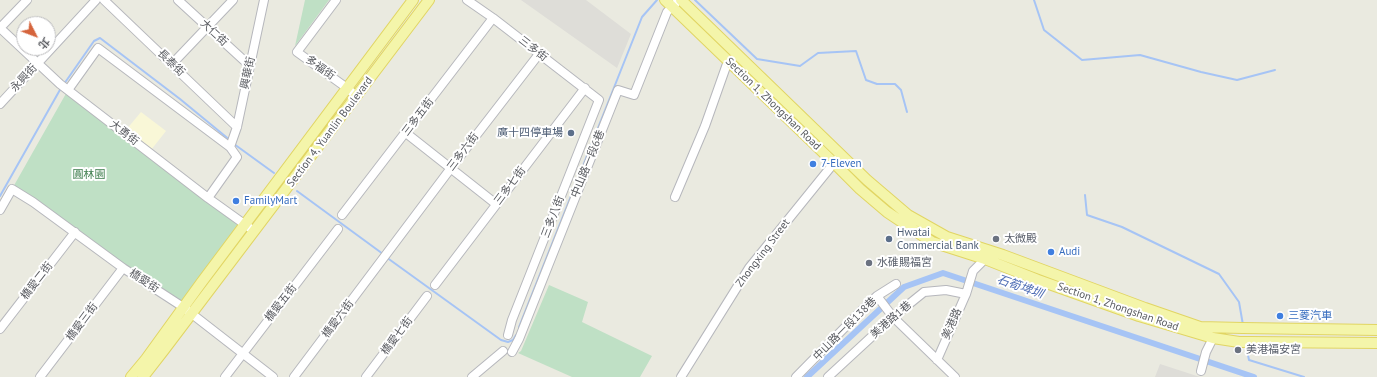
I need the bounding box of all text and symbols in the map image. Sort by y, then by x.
north arrow [16,16,56,56]
street label: 大仁街 [197,17,231,49]
street label: 三多街 [516,34,550,64]
text: 北 [35,35,53,52]
street label: 長泰街 [155,47,187,79]
street label: 多福街 [303,53,337,83]
street label: 興華街 [238,55,258,91]
street label: Section 1, Zhongshan Road [723,55,823,153]
street label: 永興街 [8,61,40,95]
street label: Section 4, Yuanlin Boulevard [284,74,376,190]
street label: 三多五街 [399,95,437,139]
street label: 大勇街 [107,118,141,148]
place label: 廣十四停車場 [497,126,563,140]
marker: 廣十四停車場 [566,128,576,138]
street label: 中山路一段6巷 [568,128,608,200]
street label: 三多六街 [444,130,482,174]
place label: 7-Eleven [821,157,861,171]
marker: 7-Eleven [808,159,818,169]
street label: 三多七街 [491,164,529,208]
park label: 圓林園 [73,168,105,182]
place label: FamilyMart [244,194,297,208]
street label: 三多八街 [539,194,567,240]
marker: FamilyMart [231,196,241,206]
street label: Zhongxing Street [733,217,793,289]
place label: Hwatai Commercial Bank [897,226,979,252]
place label: 太微殿 [1004,232,1037,246]
marker: Hwatai Commercial Bank [884,234,894,244]
marker: 太微殿 [991,234,1001,244]
place label: Audi [1059,245,1080,259]
marker: Audi [1046,247,1056,257]
place label: 水碓賜福宮 [877,256,932,270]
marker: 水碓賜福宮 [864,258,874,268]
street label: 橋愛二街 [18,260,56,302]
street label: 橋愛街 [127,266,161,296]
water label: 石筍埤圳 [995,272,1045,302]
street label: Section 1, Zhongshan Road [1056,280,1180,334]
street label: 橋愛五街 [262,282,300,324]
street label: 中山路一段138巷 [811,295,879,363]
street label: 橋愛六街 [319,297,357,341]
street label: 美港路1巷 [868,299,914,341]
street label: 橋愛三街 [63,300,101,344]
street label: 美港路 [939,306,965,342]
place label: 三菱汽車 [1288,309,1332,323]
marker: 三菱汽車 [1275,311,1285,321]
street label: 橋愛七街 [378,314,416,358]
place label: 美港福安宮 [1246,343,1301,357]
marker: 美港福安宮 [1233,345,1243,355]

